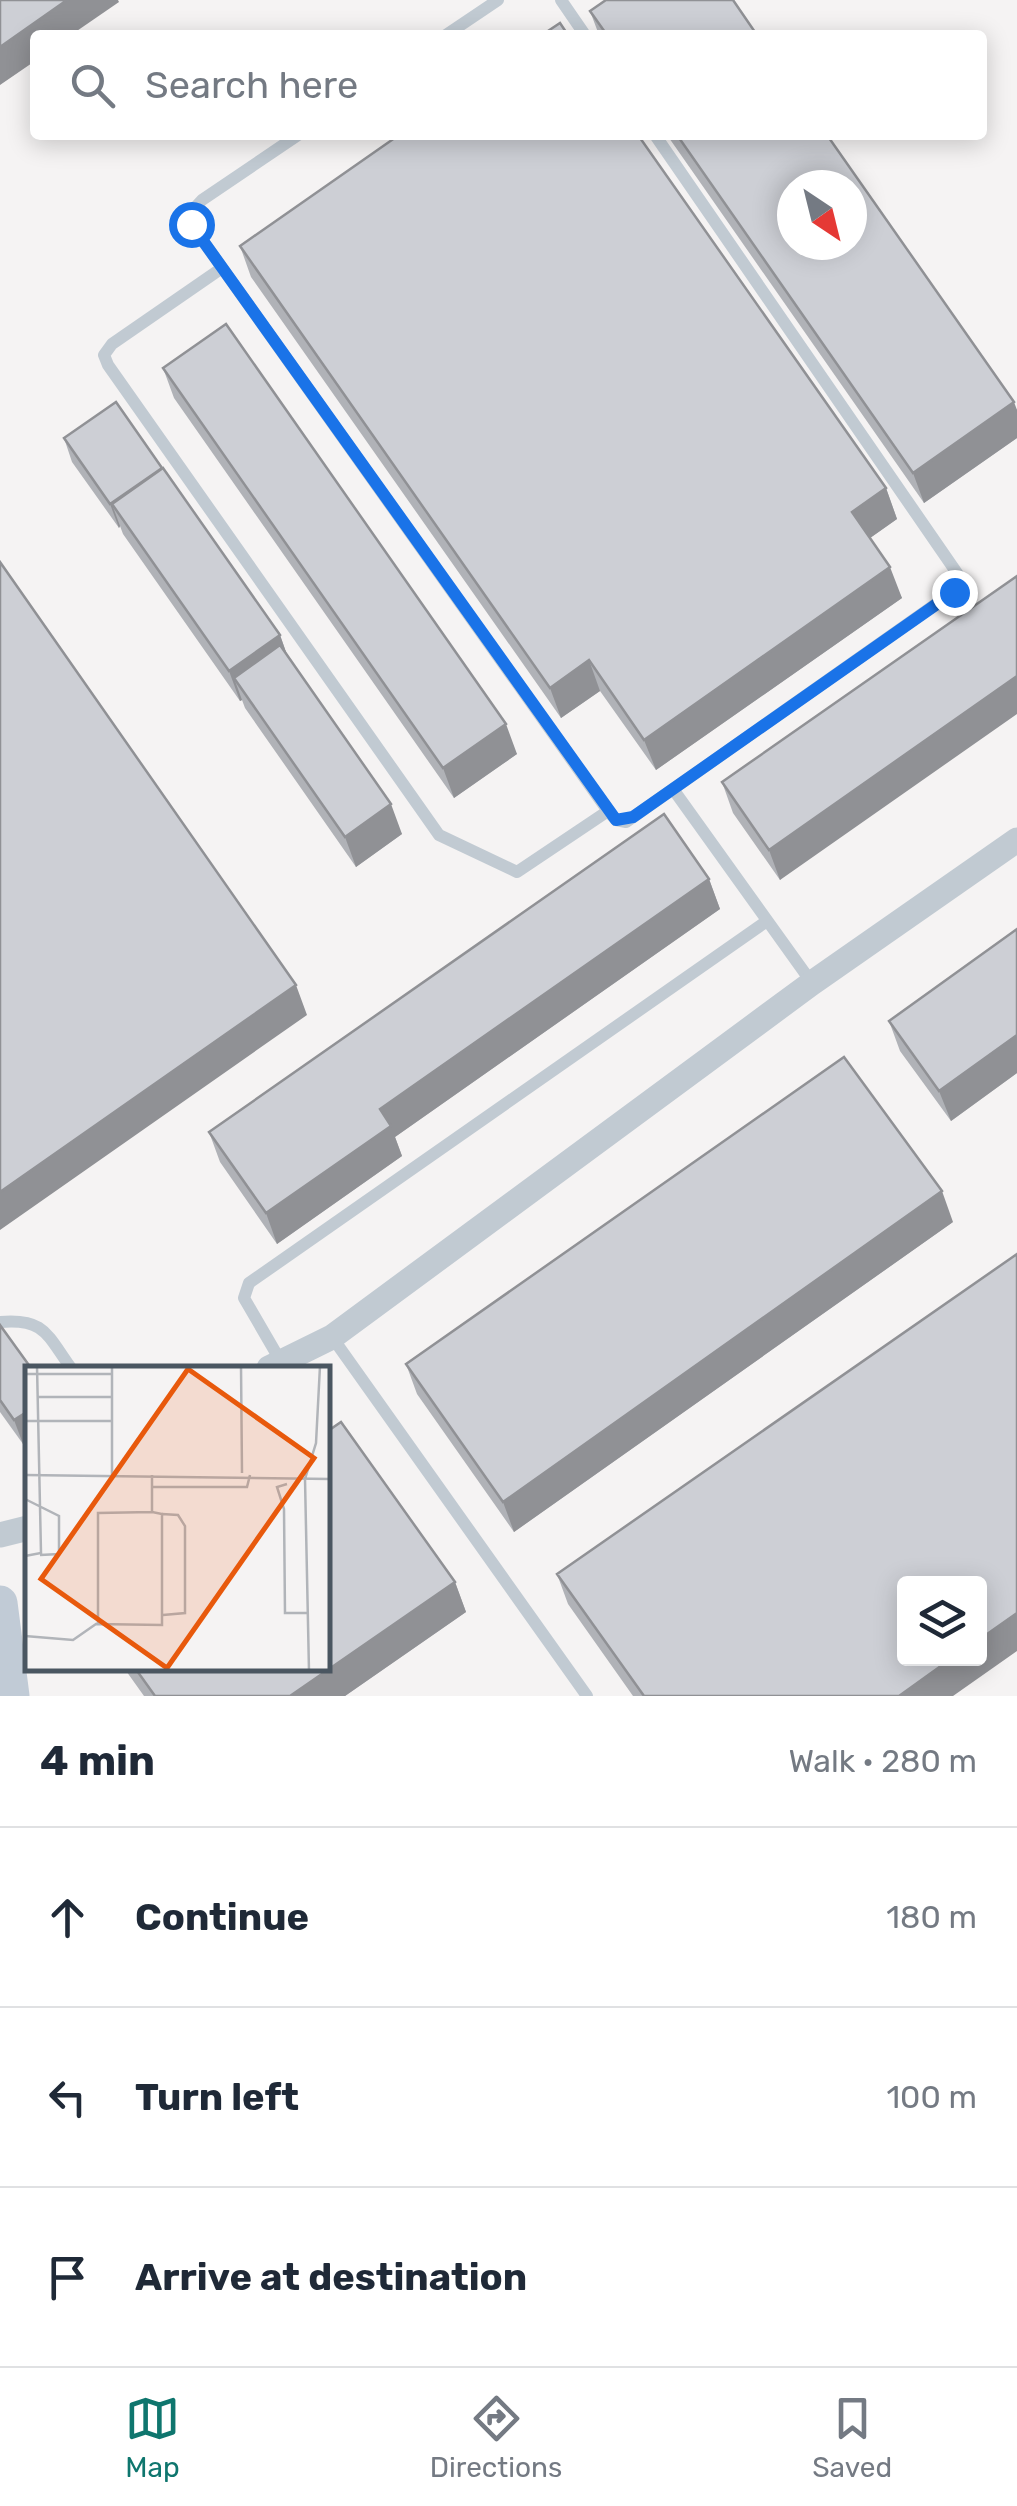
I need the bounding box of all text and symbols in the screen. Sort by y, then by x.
search box [30,30,987,140]
icon: search [65,58,120,113]
text: Search here [145,62,358,108]
north arrow [777,170,867,260]
route start [169,202,215,248]
route end [932,570,978,616]
inset map [25,1366,330,1671]
map controls [897,1576,987,1666]
button: layers [897,1576,987,1666]
text: 4 min [40,1736,155,1786]
text: Walk · 280 m [788,1742,977,1780]
icon: ahead [40,1890,95,1945]
text: Continue [135,1894,309,1940]
text: 180 m [886,1898,977,1936]
icon: left [40,2070,95,2125]
text: Turn left [135,2074,299,2120]
text: 100 m [886,2078,977,2116]
icon: arrive [40,2250,95,2305]
text: Arrive at destination [135,2254,527,2300]
tab: Map [125,2391,180,2484]
tab: Directions [430,2391,562,2484]
tab: Saved [812,2391,892,2484]

